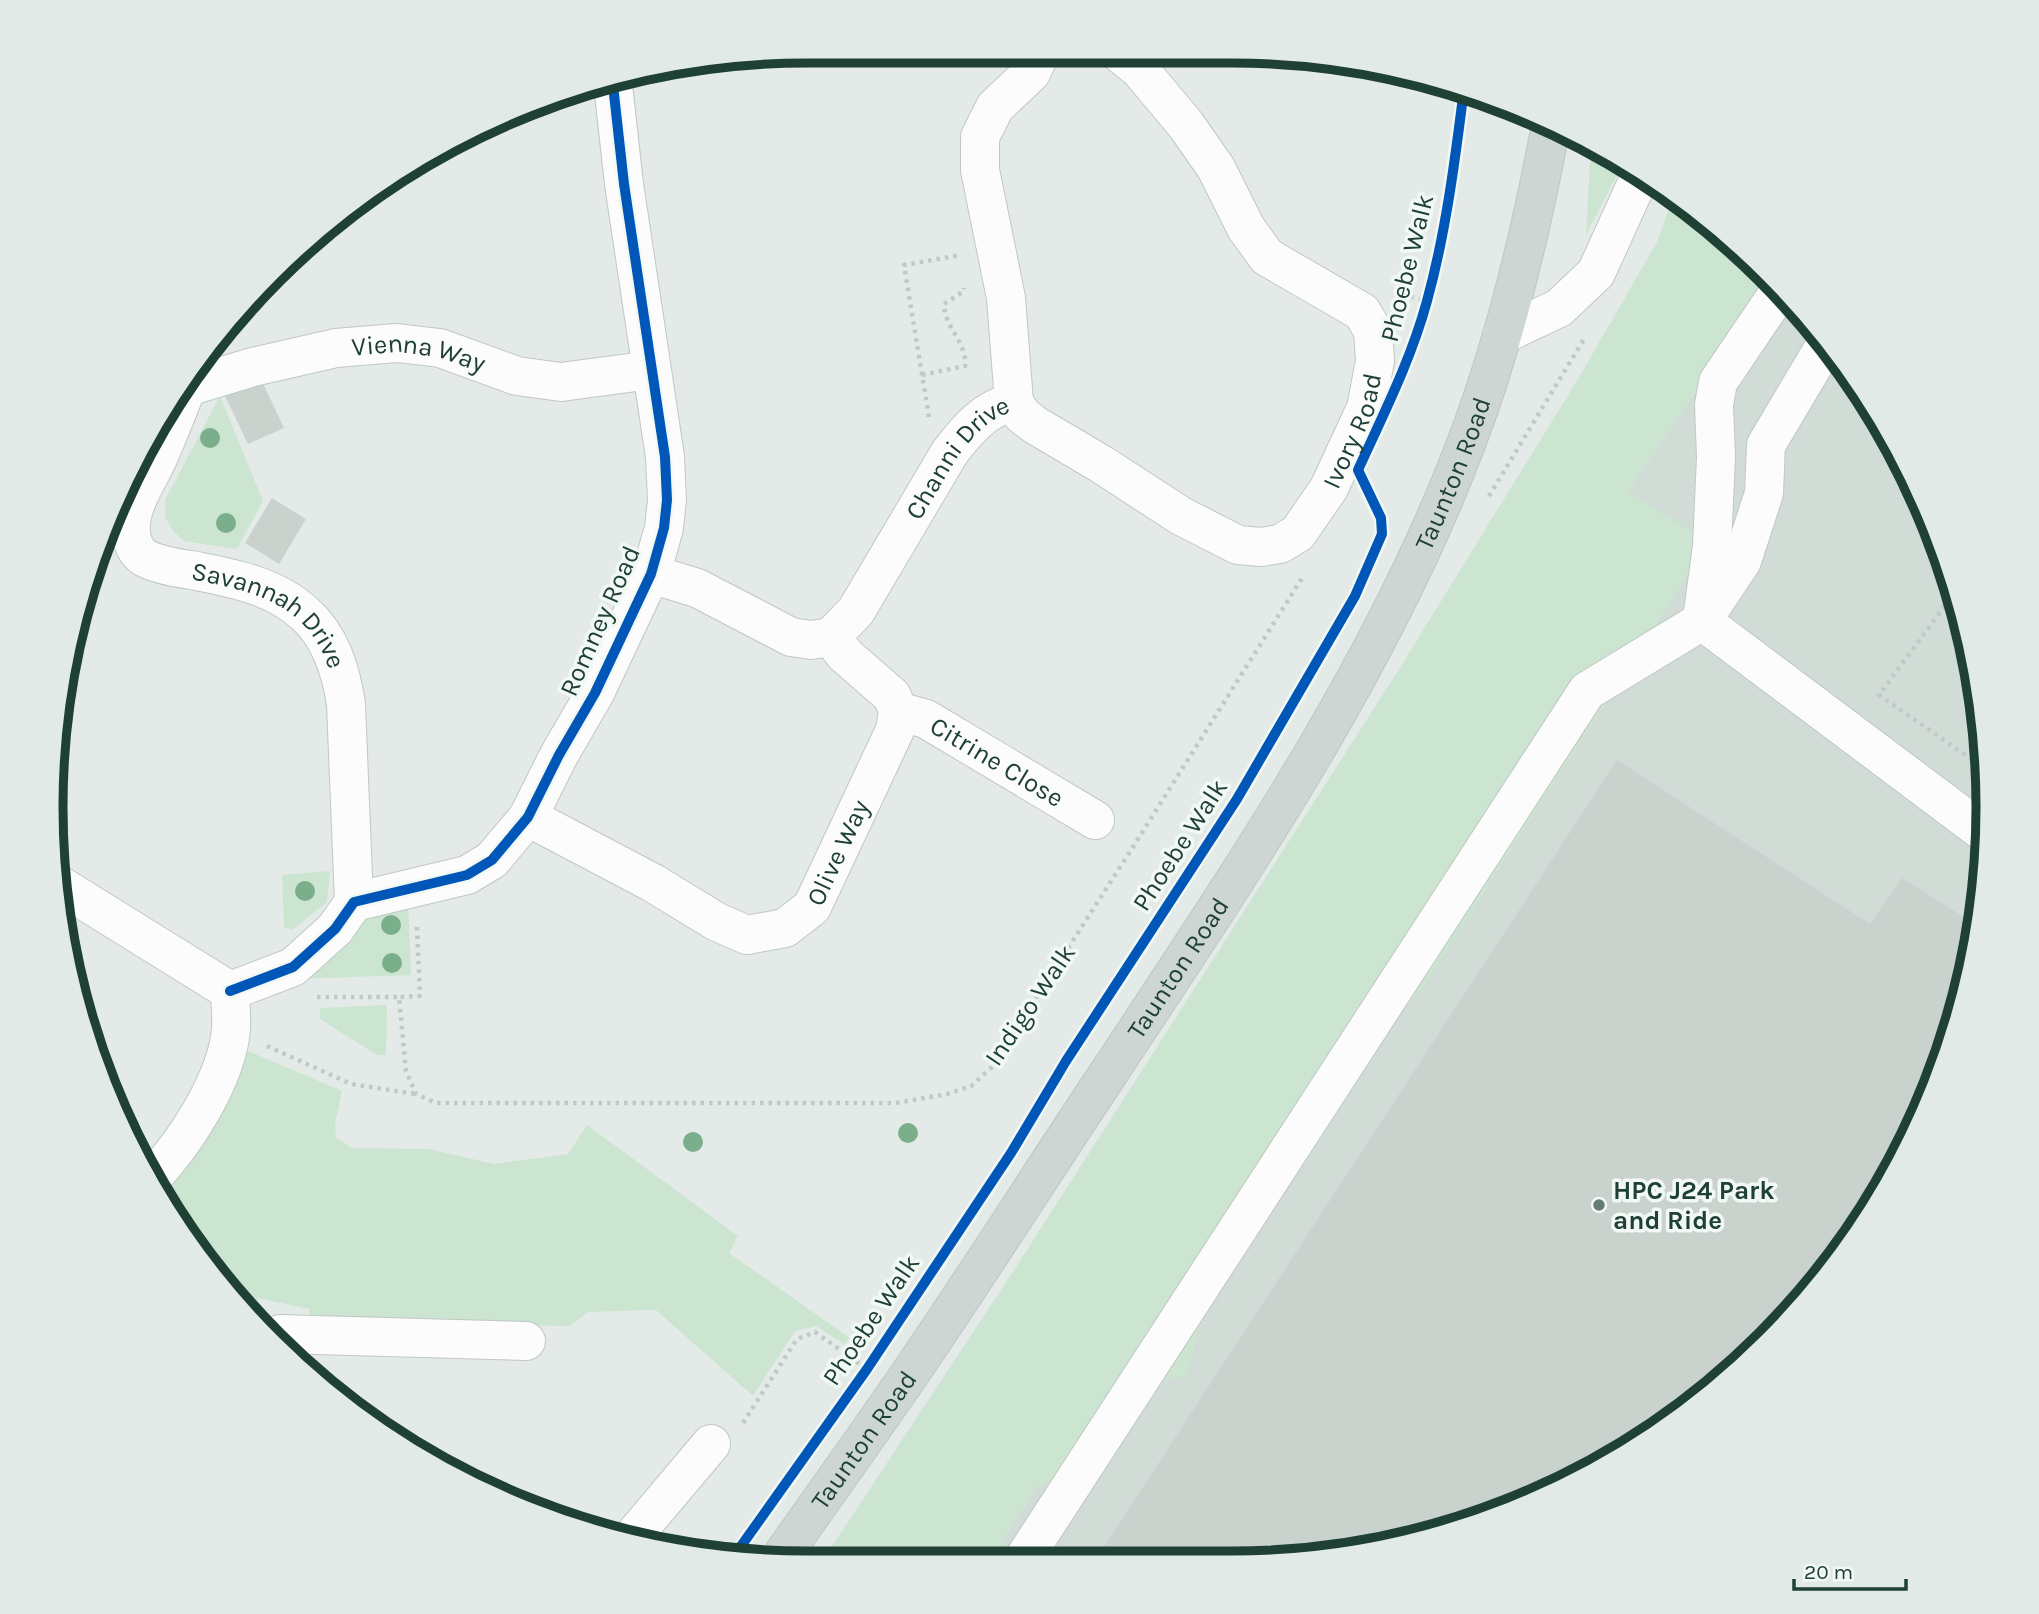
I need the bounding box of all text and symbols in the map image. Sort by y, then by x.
street label: Phoebe Walk [1374,191,1440,345]
street label: Vienna Way [350,327,490,379]
street label: Ivory Road [1315,371,1388,493]
street label: Channi Drive [898,389,1014,525]
street label: Taunton Road [1408,393,1497,555]
street label: Romney Road [553,541,647,701]
street label: Savannah Drive [189,555,352,672]
street label: Citrine Close [925,710,1070,813]
street label: Phoebe Walk [1126,773,1234,917]
street label: Olive Way [799,795,876,910]
street label: Taunton Road [1120,892,1235,1044]
street label: Indigo Walk [978,938,1082,1072]
place label: HPC J24 Park and Ride [1613,1175,1775,1236]
marker: HPC J24 Park and Ride [1591,1197,1607,1213]
street label: Phoebe Walk [816,1249,926,1391]
street label: Taunton Road [804,1365,923,1515]
scale bar [1794,1548,1906,1592]
text: 20 m [1804,1560,1853,1584]

